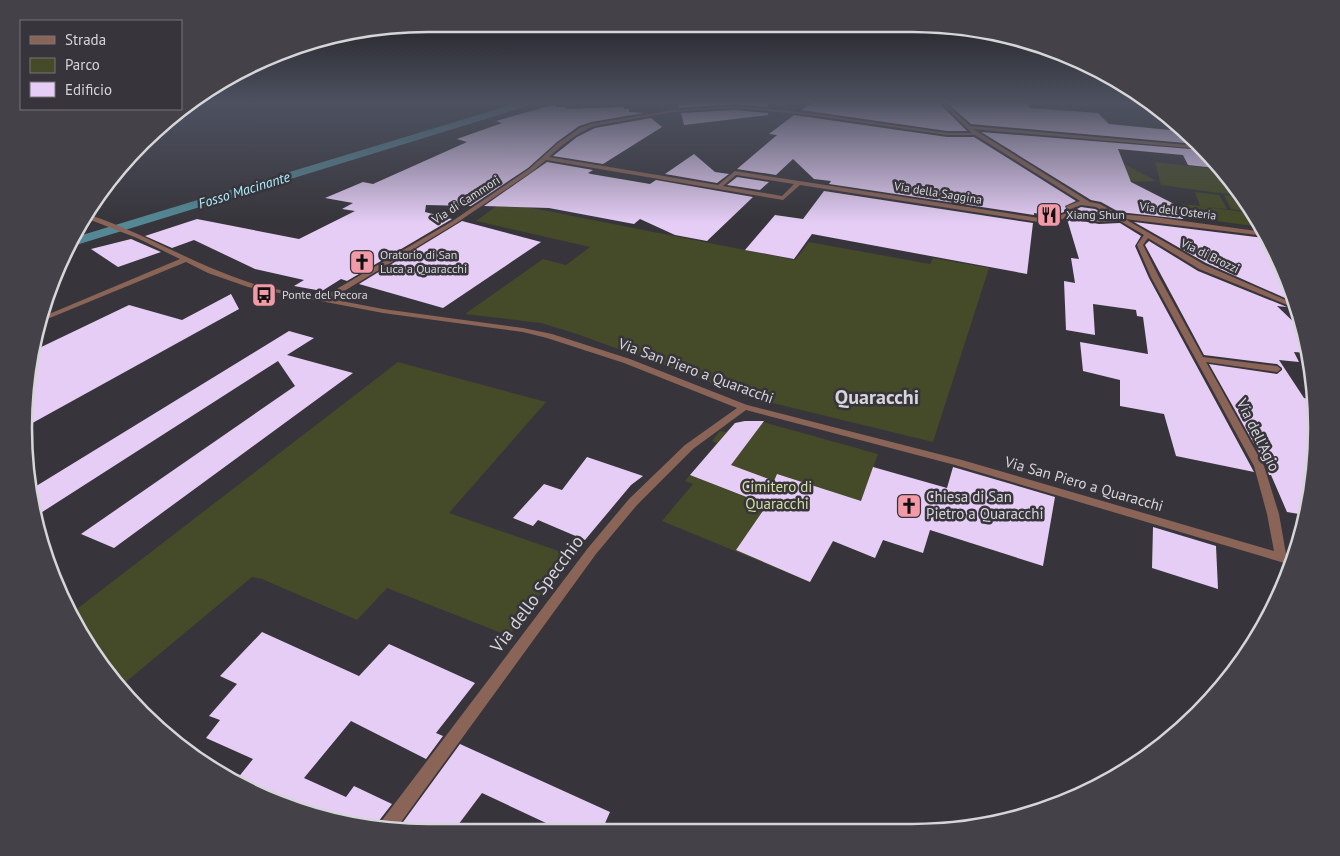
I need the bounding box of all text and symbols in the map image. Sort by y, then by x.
legend [20,20,182,110]
text: Strada [65,30,106,49]
text: Parco [65,55,100,74]
text: Edificio [65,80,112,99]
water label: Fosso Macinante [196,167,292,212]
street label: Via di Cammori [428,172,502,228]
street label: Via della Saggina [892,178,983,207]
street label: Via dell'Osteria [1138,198,1217,223]
restaurant icon: Xiang Shun [1036,202,1062,228]
place label: Xiang Shun [1066,207,1125,222]
street label: Via di Brozzi [1178,234,1242,276]
place label: Oratorio di San Luca a Quaracchi [380,247,467,276]
church icon: Oratorio di San Luca a Quaracchi [349,249,375,275]
bus stop icon: Ponte del Pecora [251,282,277,308]
place label: Ponte del Pecora [282,287,368,302]
street label: Via San Piero a Quaracchi [615,333,776,407]
district label: Quaracchi [835,384,919,410]
street label: Via dell'Agio [1232,394,1284,474]
street label: Via San Piero a Quaracchi [1002,452,1166,515]
park label: Cimitero di Quaracchi [742,477,812,513]
place label: Chiesa di San Pietro a Quaracchi [926,487,1043,523]
church icon: Chiesa di San Pietro a Quaracchi [896,493,922,519]
street label: Via dello Specchio [484,530,588,658]

